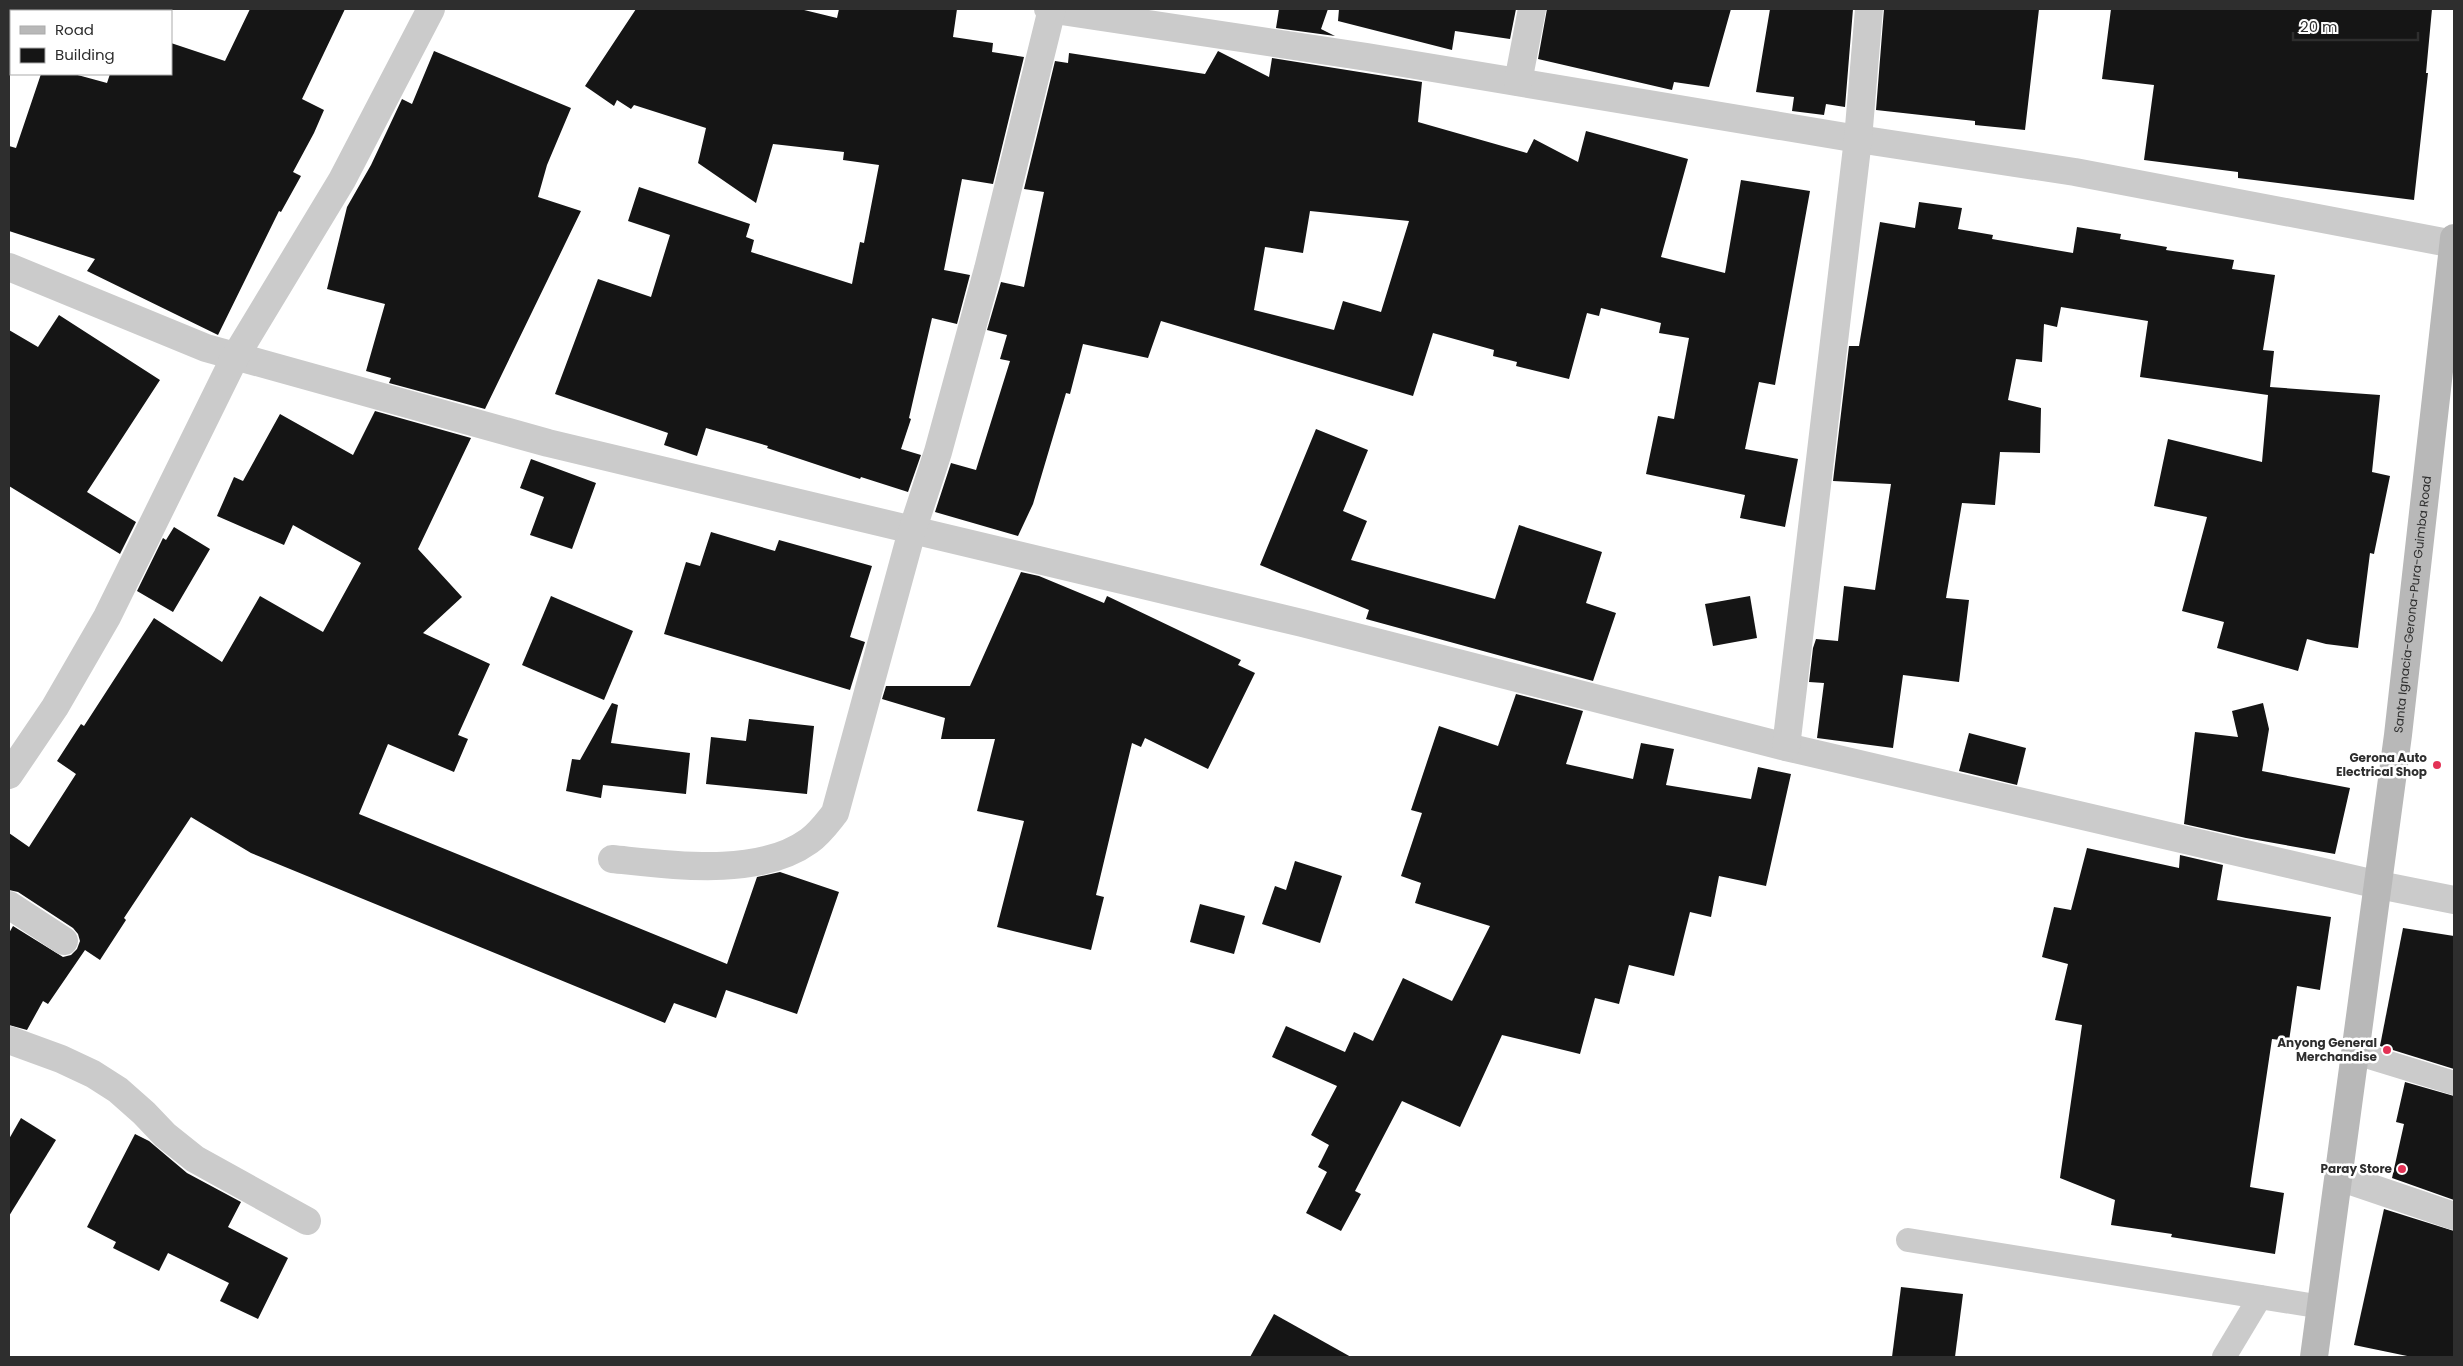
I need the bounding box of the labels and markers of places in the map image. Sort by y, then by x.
place label: Gerona Auto Electrical Shop [2336,749,2427,780]
marker: Gerona Auto Electrical Shop [2431,759,2443,771]
place label: Anyong General Merchandise [2277,1034,2378,1065]
marker: Anyong General Merchandise [2381,1044,2393,1056]
place label: Paray Store [2321,1160,2393,1177]
marker: Paray Store [2396,1163,2408,1175]

